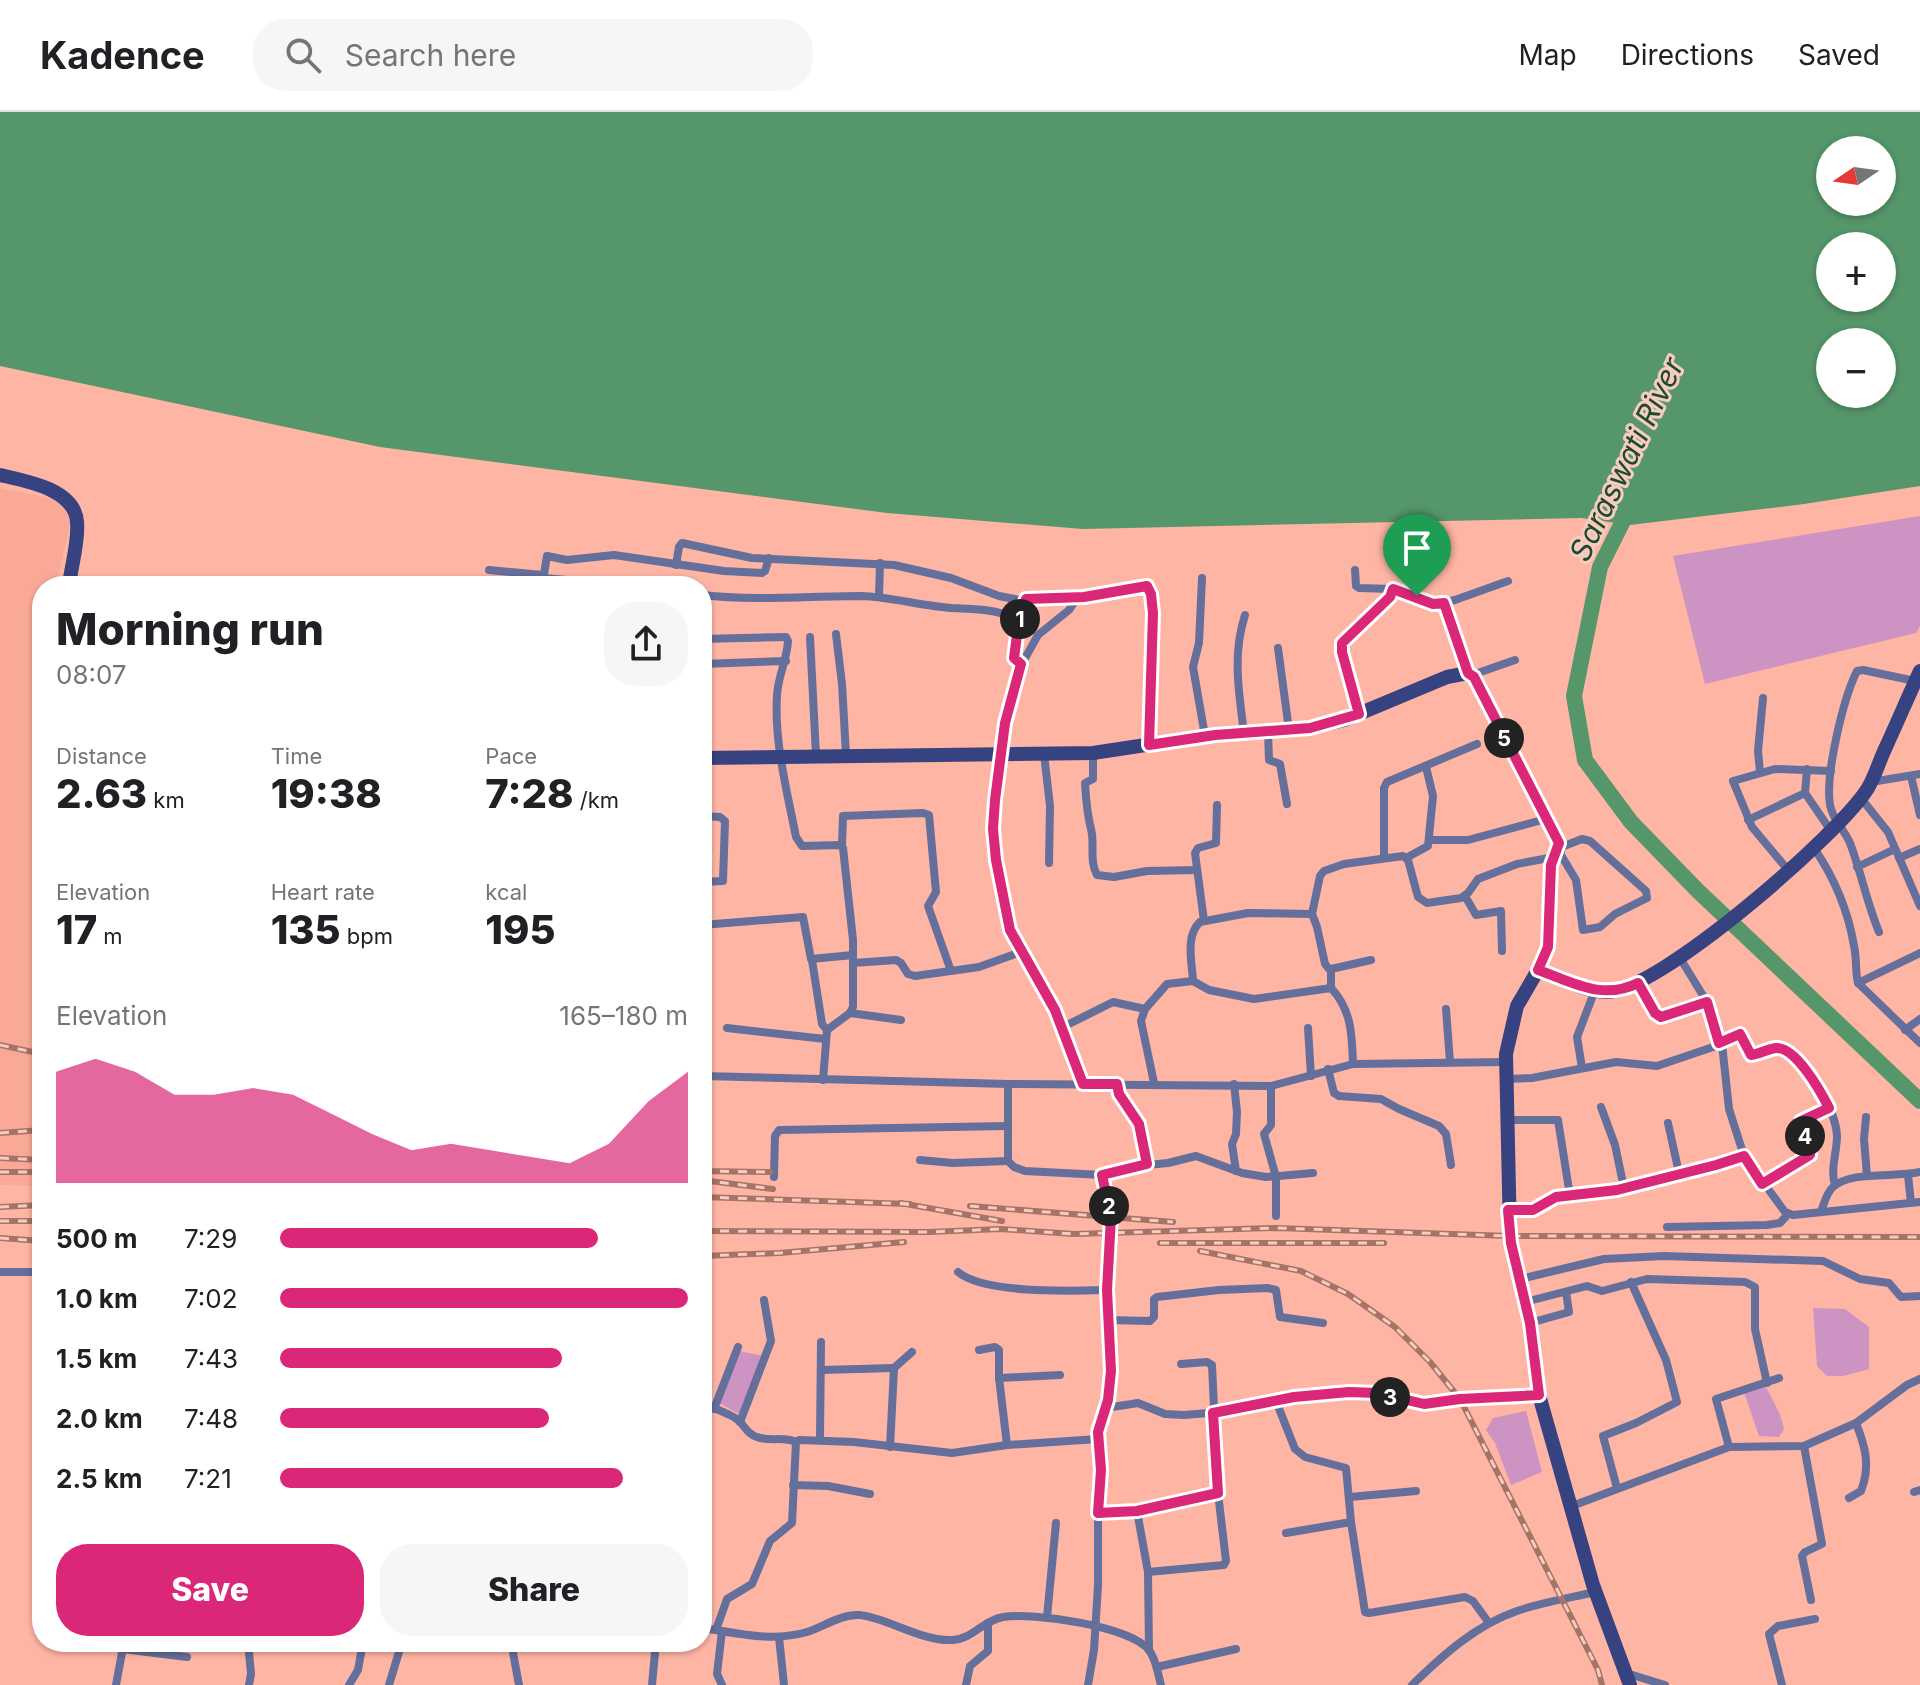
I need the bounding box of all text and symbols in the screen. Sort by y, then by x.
search box [253,19,813,91]
text: Kadence [40,32,205,78]
icon: search [281,33,325,77]
text: Search here [345,37,516,73]
text: Map [1518,38,1577,72]
text: Directions [1621,38,1754,72]
text: Saved [1798,38,1880,72]
north arrow [1816,136,1896,216]
map controls [1816,136,1896,408]
button: + [1816,232,1896,312]
button: − [1816,328,1896,408]
water label: Saraswati River [1561,351,1691,567]
pin [1383,514,1451,596]
icon: arrive [1395,526,1439,570]
pin: 1 [1000,599,1040,639]
text: Morning run [56,602,324,656]
button: share [604,602,688,686]
text: 1 [1015,606,1025,632]
text: 08:07 [56,659,127,690]
pin: 5 [1484,718,1524,758]
text: 5 [1497,725,1511,751]
text: Distance [56,743,147,769]
text: Time [271,743,322,769]
text: Pace [485,743,537,769]
text: 2.63 [56,769,147,818]
text: 19:38 [271,769,382,818]
text: 7:28 [485,769,574,818]
text: km [147,787,185,813]
text: /km [574,787,619,813]
text: Elevation [56,879,150,905]
text: Heart rate [271,879,375,905]
text: kcal [485,879,527,905]
text: 17 [56,905,97,954]
text: 135 [271,905,341,954]
text: 195 [485,905,556,954]
text: m [97,923,123,949]
text: bpm [341,923,393,949]
text: Elevation [56,1000,167,1031]
text: 165–180 m [559,1000,688,1031]
pin: 4 [1785,1116,1825,1156]
text: 4 [1798,1123,1812,1149]
pin: 2 [1089,1186,1129,1226]
text: 2 [1102,1193,1116,1219]
text: 500 m [56,1223,138,1254]
text: 7:29 [184,1223,237,1254]
text: 1.0 km [56,1283,138,1314]
text: 7:02 [184,1283,238,1314]
text: 1.5 km [56,1343,137,1374]
text: 7:43 [184,1343,238,1374]
pin: 3 [1370,1377,1410,1417]
text: 3 [1383,1384,1397,1410]
text: 2.0 km [56,1403,143,1434]
text: 7:48 [184,1403,238,1434]
text: 2.5 km [56,1463,142,1494]
text: 7:21 [184,1463,232,1494]
button: Save [56,1544,364,1636]
button: Share [380,1544,688,1636]

